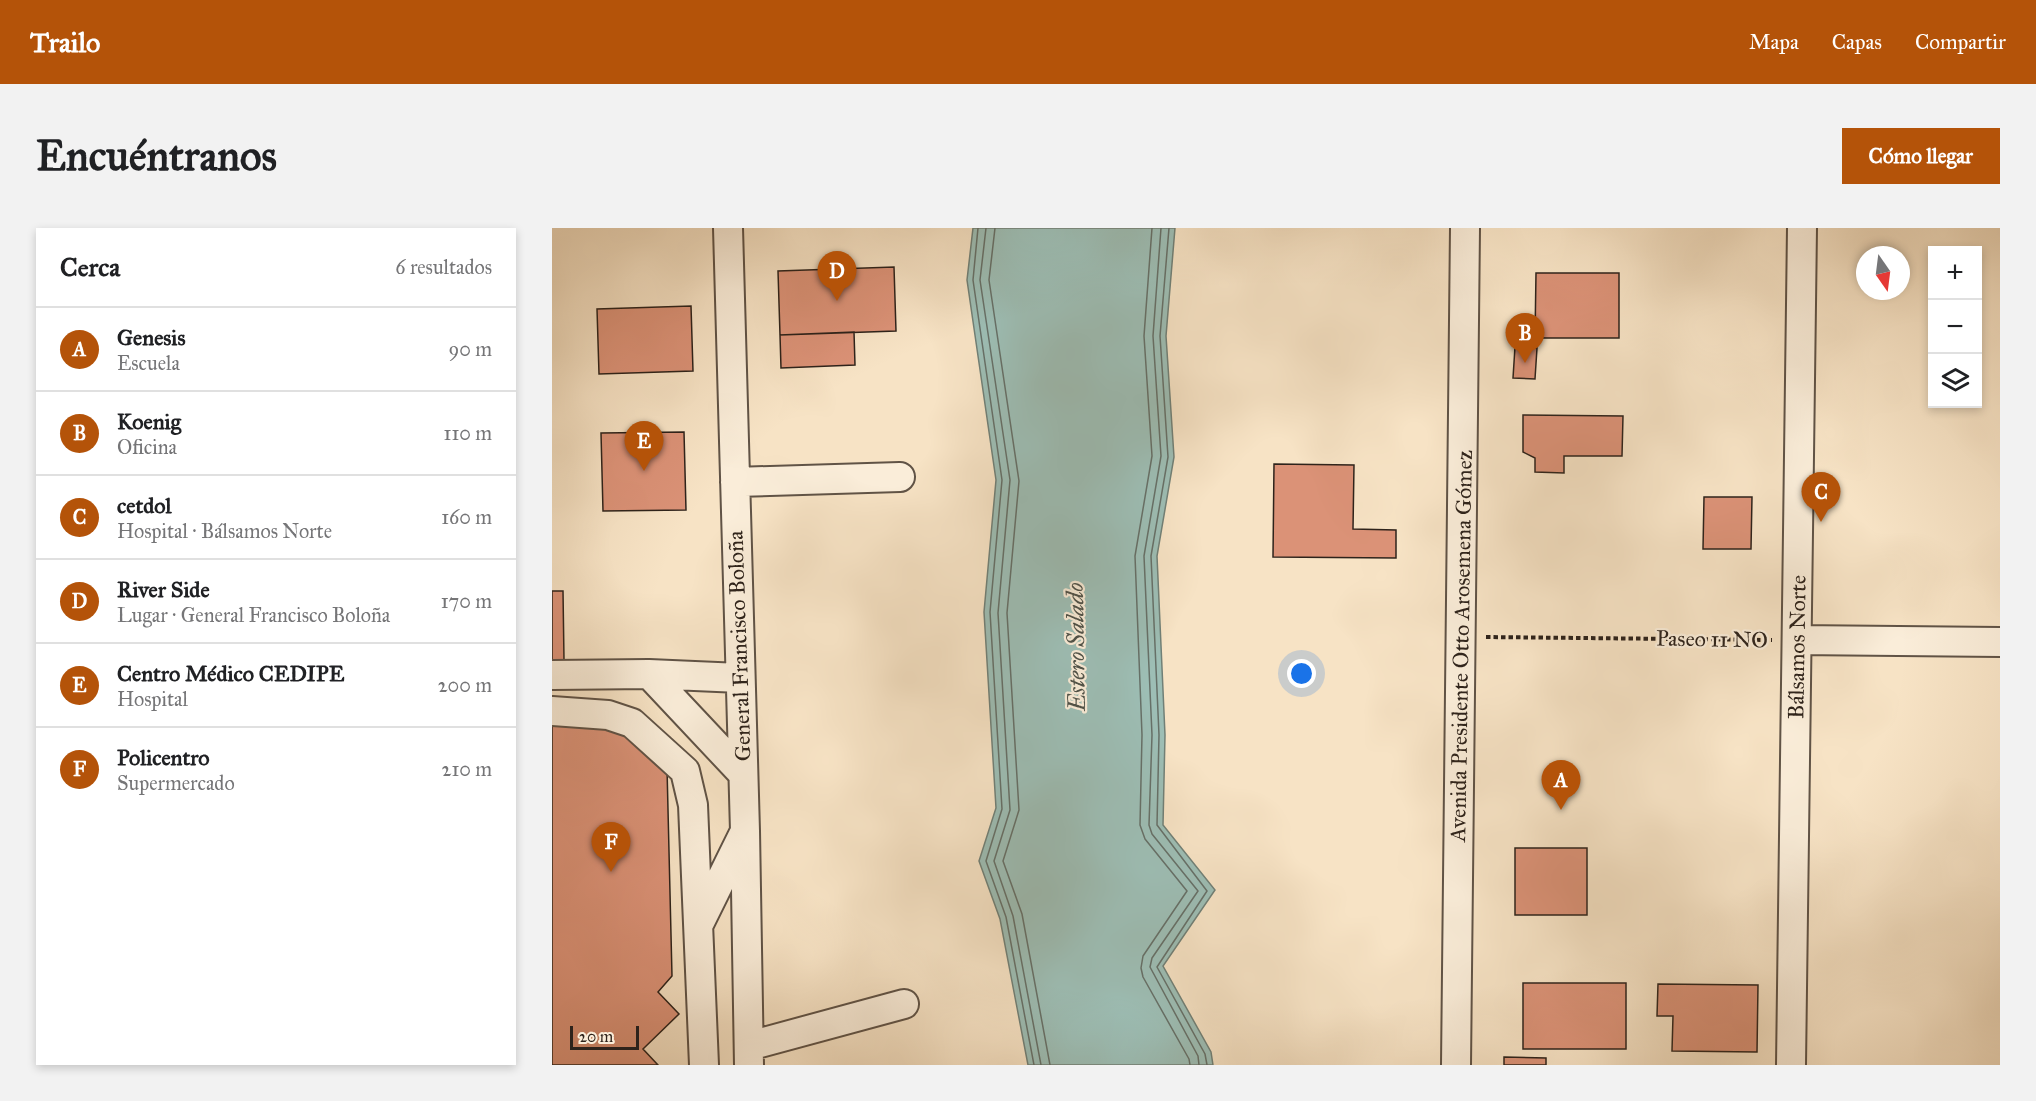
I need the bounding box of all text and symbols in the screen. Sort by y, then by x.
text: Trailo [30,25,100,60]
text: Mapa [1749,29,1799,55]
text: Capas [1832,29,1882,55]
text: Compartir [1915,29,2006,55]
button: Cómo llegar [1842,128,2000,184]
text: Encuéntranos [36,130,277,182]
north arrow [1856,246,1910,300]
map controls [1928,246,1982,408]
button: + [1928,246,1982,300]
text: Cerca [60,251,120,283]
pin: D [818,251,856,301]
text: 6 resultados [395,255,492,279]
button: − [1928,300,1982,354]
pin: B [1506,314,1544,363]
text: Genesis [117,324,185,351]
text: A [73,337,86,361]
text: 90 m [449,337,492,361]
text: Escuela [117,351,180,375]
button: layers [1928,354,1982,408]
text: Koenig [117,408,181,435]
text: B [73,421,86,445]
text: 110 m [444,421,492,445]
pin: E [624,422,664,471]
text: Oficina [117,435,177,459]
street label: Avenida Presidente Otto Arosemena Gómez [1444,450,1478,843]
pin: C [1802,472,1840,522]
text: cetdol [117,492,171,519]
text: C [73,505,86,529]
text: 160 m [441,505,492,529]
text: Hospital · Bálsamos Norte [117,519,332,543]
street label: General Francisco Boloña [721,530,757,762]
street label: Bálsamos Norte [1782,575,1812,719]
text: River Side [117,576,210,603]
water label: Estero Salado [1060,582,1092,713]
text: D [72,589,87,613]
text: 170 m [441,589,492,613]
text: Lugar · General Francisco Boloña [117,603,390,627]
street label: Paseo 11 NO [1656,625,1768,653]
your location [1287,659,1316,688]
text: Centro Médico CEDIPE [117,660,344,687]
text: E [72,673,87,697]
text: 200 m [438,673,492,697]
text: Hospital [117,687,188,711]
text: Policentro [117,744,210,771]
text: F [73,757,86,781]
text: 210 m [442,757,492,781]
pin: A [1542,760,1580,810]
text: Supermercado [117,771,235,795]
pin: F [592,822,630,872]
scale bar [570,1023,639,1050]
text: 20 m [579,1027,613,1046]

